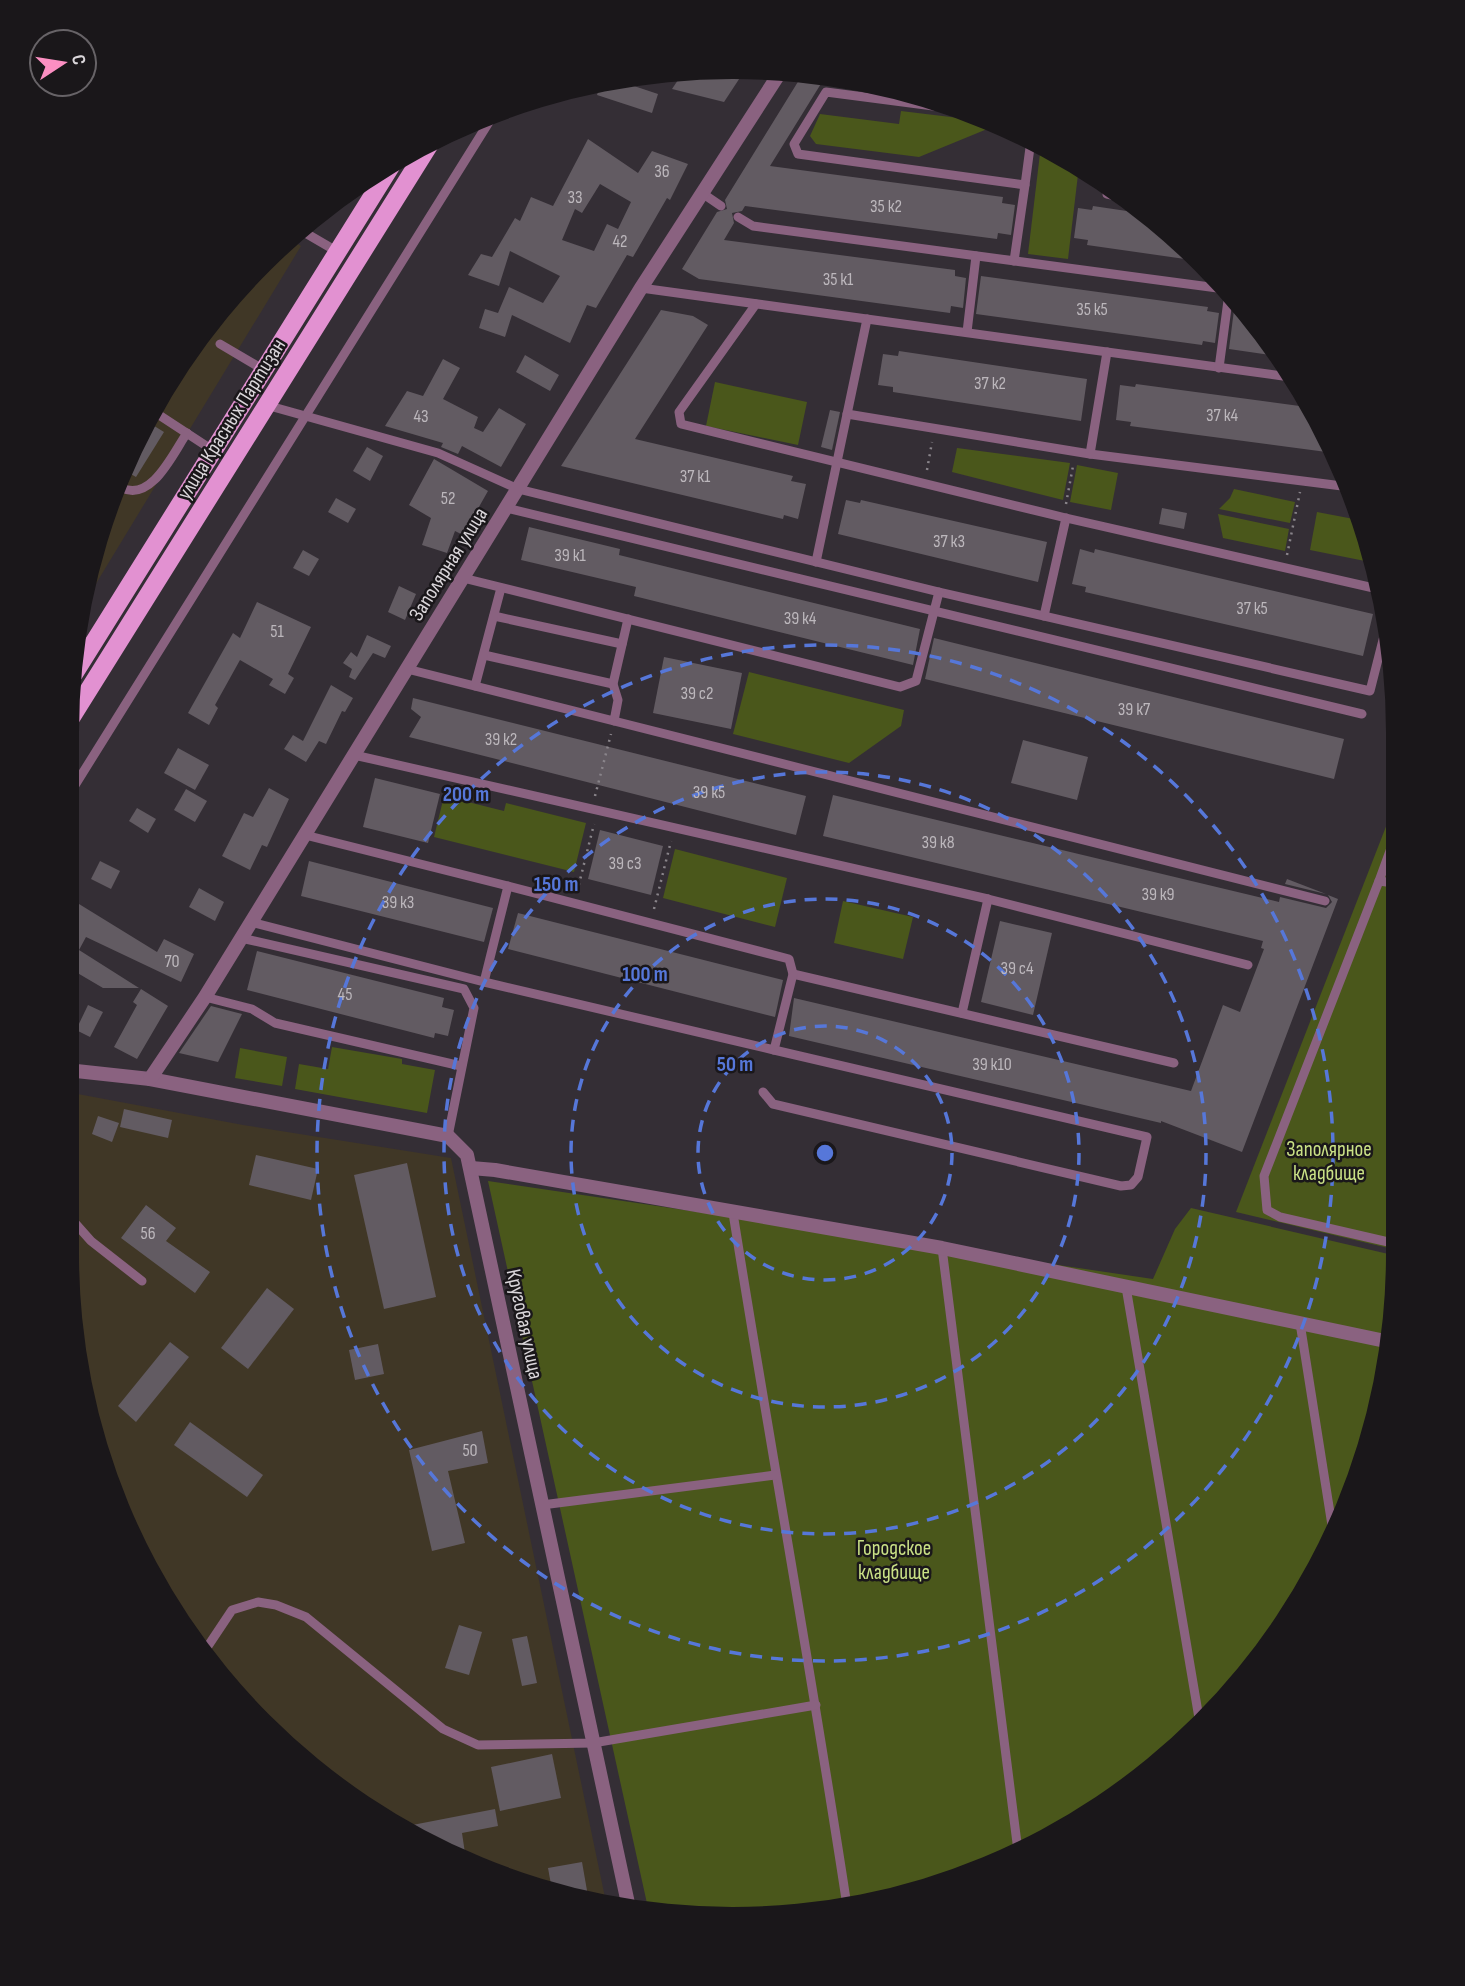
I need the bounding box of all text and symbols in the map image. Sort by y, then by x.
north arrow [28,28,98,98]
text: С [66,53,90,67]
house number: 36 [654,161,670,182]
house number: 33 [567,187,583,208]
house number: 35 к2 [870,196,902,217]
house number: 42 [612,231,628,252]
house number: 35 к1 [823,269,854,290]
house number: 35 к5 [1076,299,1108,320]
street label: улица Красных Партизан [172,334,291,504]
house number: 37 к2 [974,373,1006,394]
house number: 37 к4 [1206,405,1238,426]
house number: 43 [413,406,429,427]
house number: 37 к1 [680,466,711,487]
house number: 52 [441,488,455,509]
street label: Заполярная улица [404,503,493,625]
house number: 37 к3 [933,531,965,552]
house number: 39 к1 [554,545,586,566]
house number: 37 к5 [1236,598,1268,619]
house number: 39 к4 [784,608,817,629]
house number: 51 [270,621,284,642]
house number: 39 с2 [680,683,714,704]
house number: 39 к7 [1118,699,1151,720]
house number: 39 к2 [485,729,517,750]
text: 200 m [443,782,489,807]
house number: 39 к5 [693,782,725,803]
house number: 39 к8 [921,832,955,853]
house number: 39 с3 [608,853,642,874]
text: 150 m [534,872,578,897]
house number: 39 к9 [1141,884,1175,905]
house number: 39 к3 [382,892,414,913]
house number: 70 [164,951,180,972]
house number: 39 с4 [1000,958,1034,979]
text: 100 m [622,962,668,987]
house number: 45 [338,984,352,1005]
text: 50 m [717,1052,753,1077]
house number: 39 к10 [972,1054,1012,1075]
park label: Заполярное кладбище [1286,1137,1372,1186]
centre of rings [813,1141,837,1165]
house number: 56 [140,1223,156,1244]
street label: Круговая улица [501,1267,548,1381]
house number: 50 [462,1440,478,1461]
park label: Городское кладбище [857,1536,931,1585]

